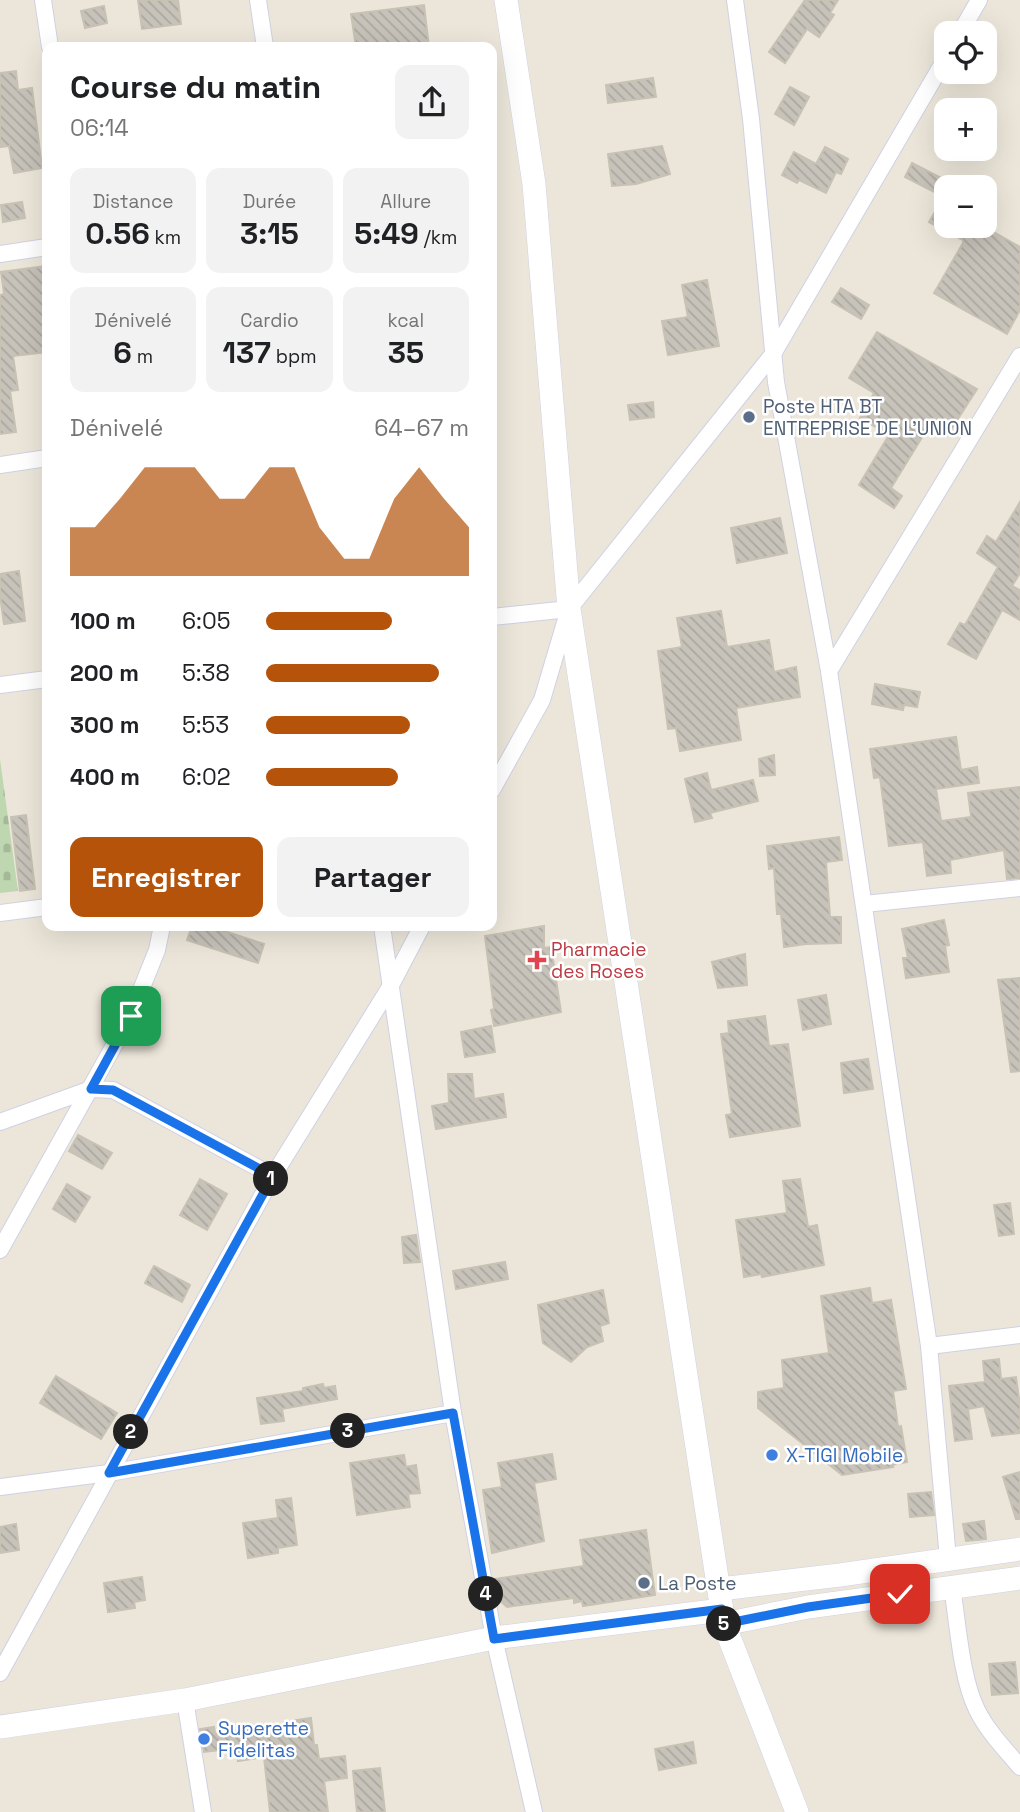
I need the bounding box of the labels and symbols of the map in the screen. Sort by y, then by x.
place label: Poste HTA BT ENTREPRISE DE L'UNION [763,394,972,441]
marker: Poste HTA BT ENTREPRISE DE L'UNION [741,409,757,425]
place label: Pharmacie des Roses [551,937,646,984]
marker: Pharmacie des Roses [529,952,545,968]
pin [101,986,161,1046]
pin: 1 [254,1162,288,1196]
pin: 2 [114,1414,148,1450]
pin: 3 [330,1414,366,1448]
place label: X-TIGI Mobile [786,1443,903,1468]
marker: X-TIGI Mobile [764,1447,780,1463]
pin [870,1564,930,1624]
place label: La Poste [658,1571,736,1596]
marker: La Poste [636,1575,652,1591]
pin: 4 [468,1576,504,1612]
pin: 5 [706,1606,742,1642]
place label: Superette Fidelitas [218,1716,309,1763]
marker: Superette Fidelitas [196,1731,212,1747]

